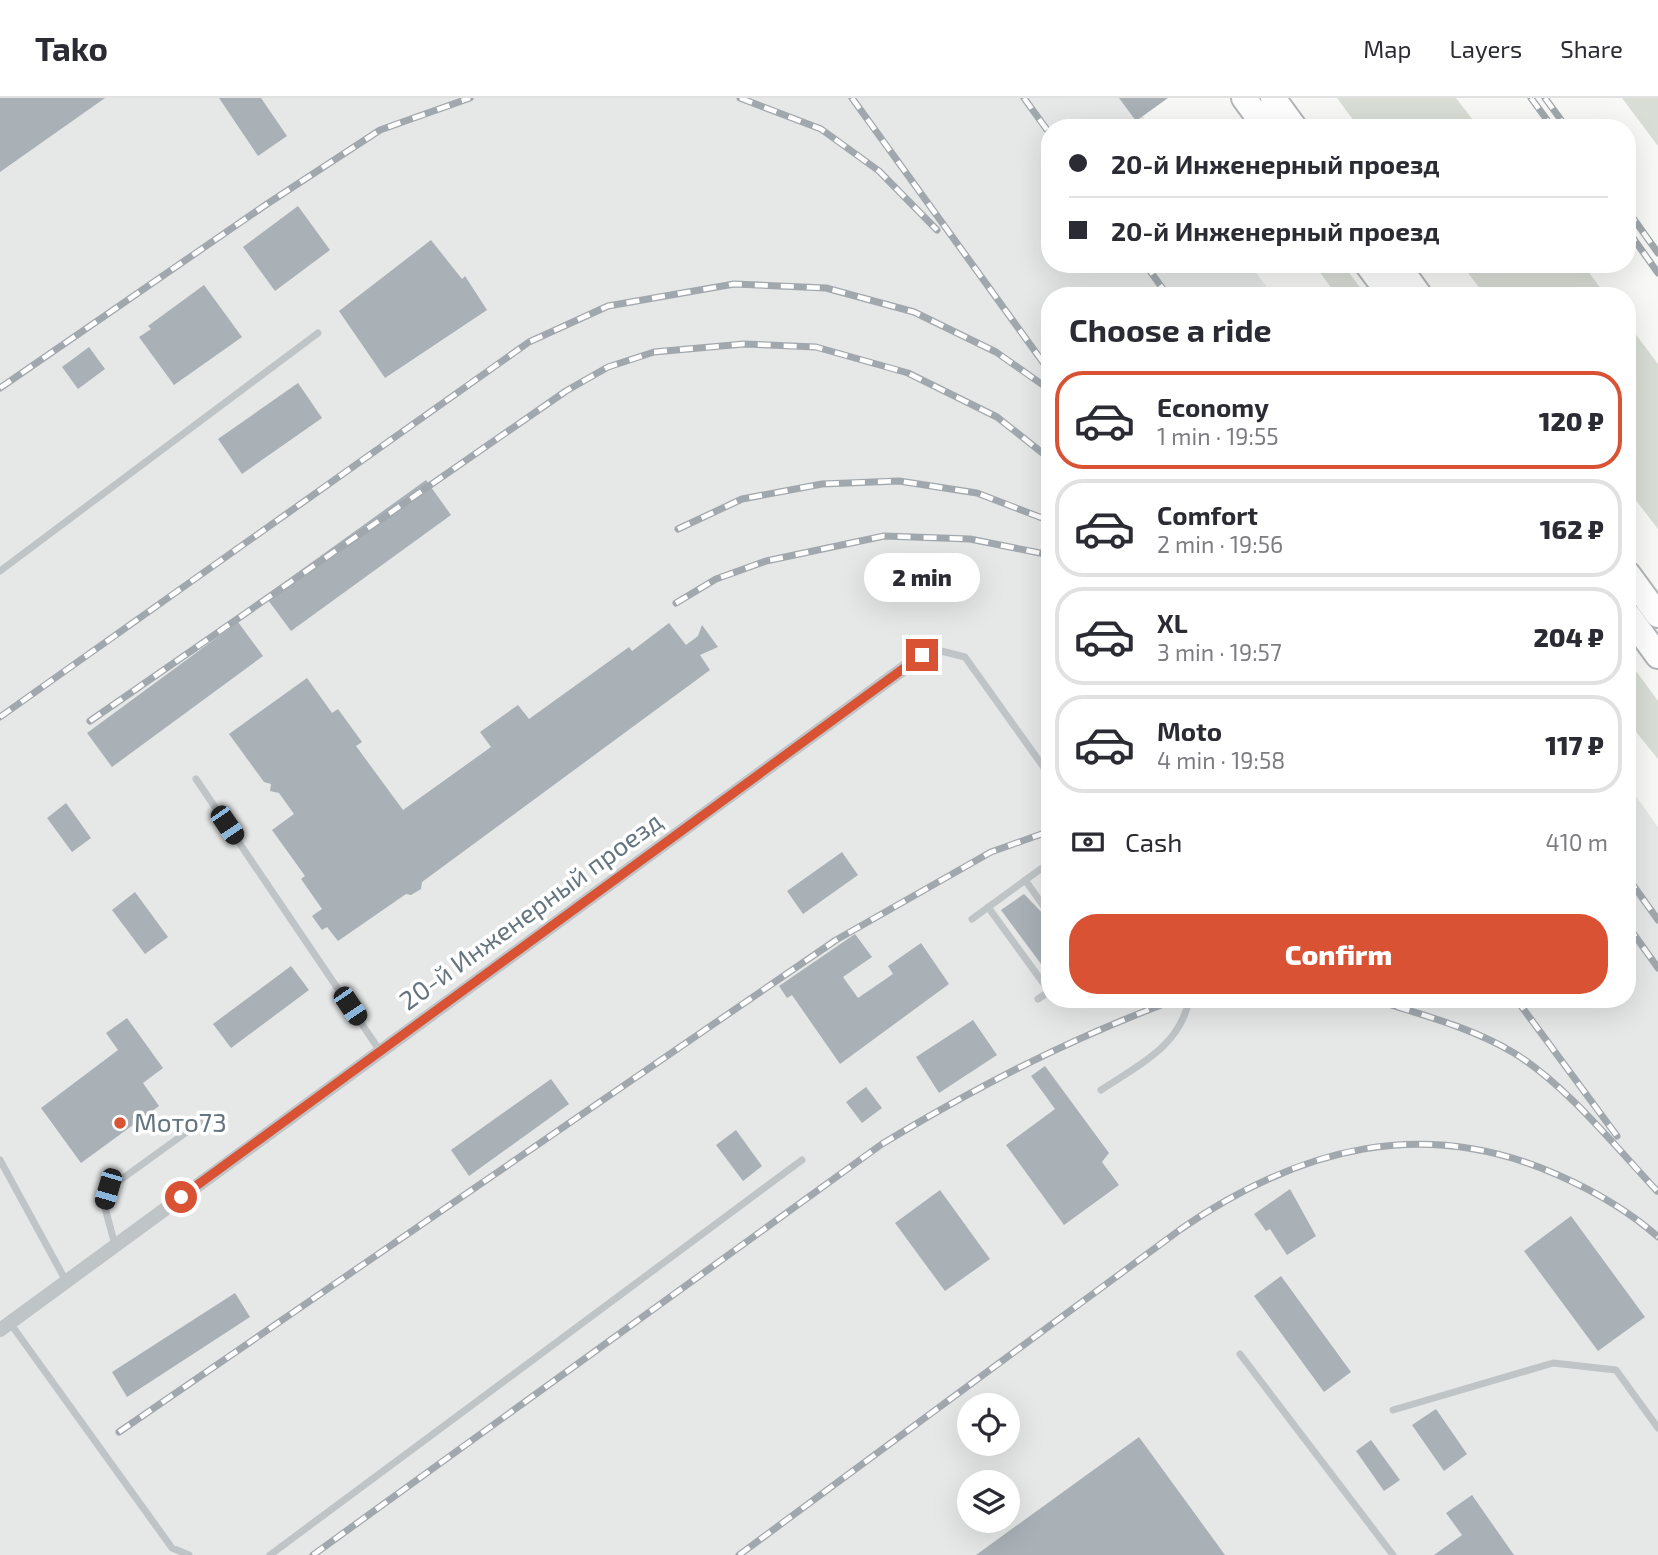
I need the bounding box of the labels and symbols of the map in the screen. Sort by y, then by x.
callout: 2 min [864,554,980,602]
route end [906,639,938,671]
car [207,802,248,848]
street label: 20-й Инженерный проезд [393,804,667,1015]
car [330,983,371,1029]
place label: Мото73 [134,1106,227,1137]
marker: Мото73 [112,1115,128,1131]
car [93,1166,124,1212]
route start [165,1181,197,1213]

